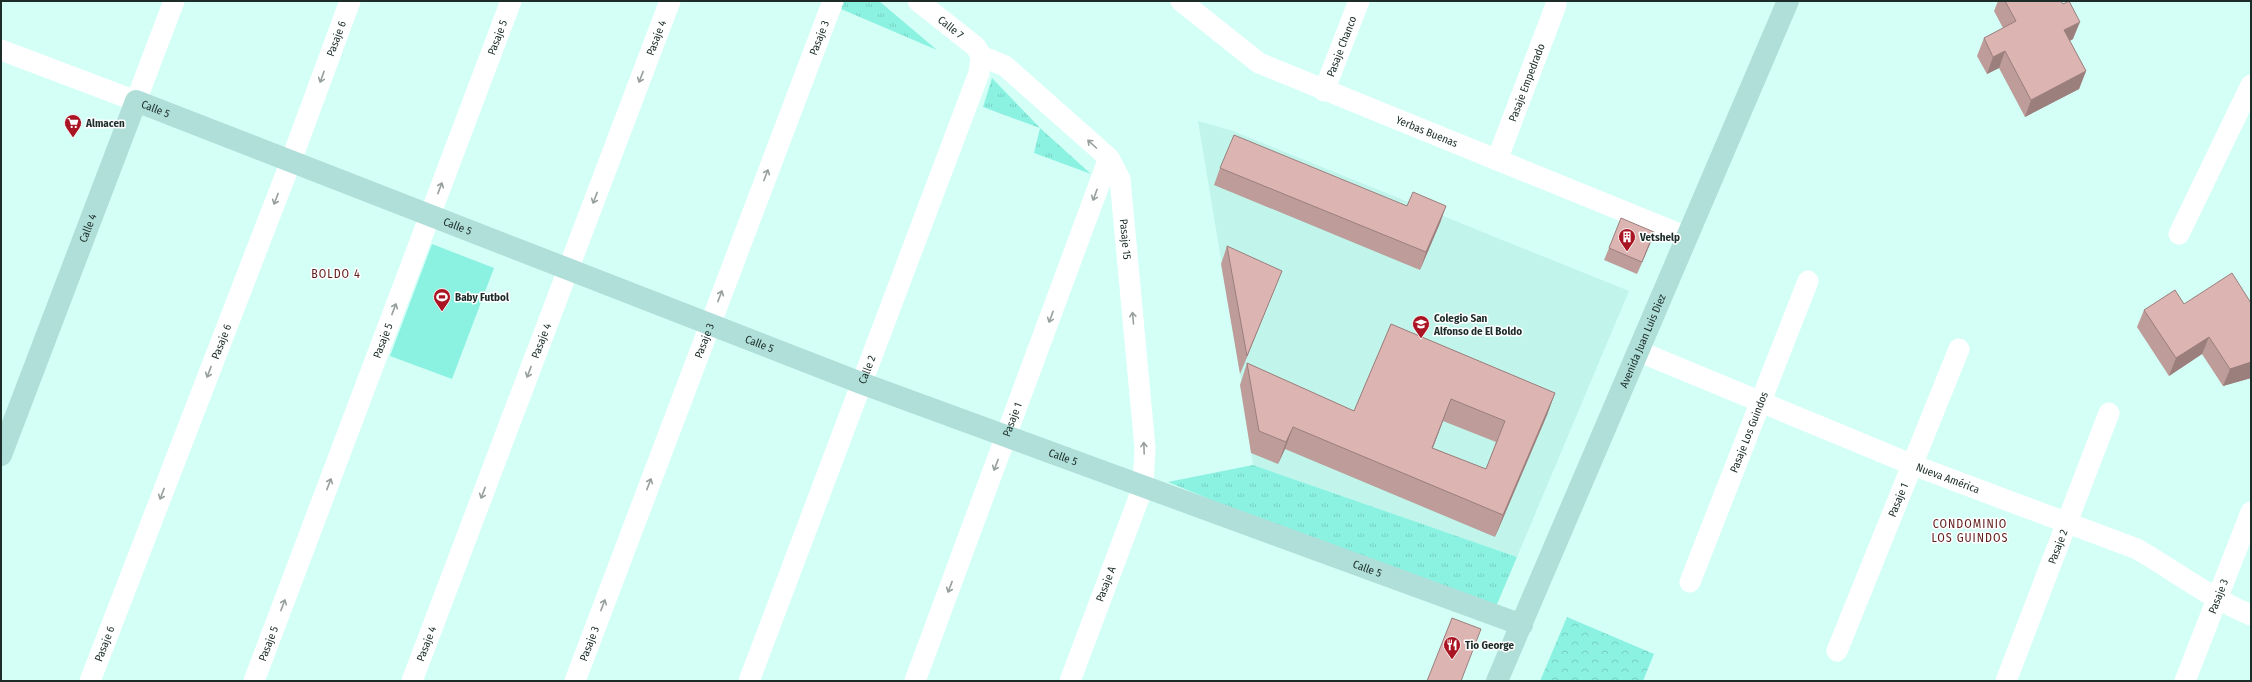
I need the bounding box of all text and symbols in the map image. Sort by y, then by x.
street label: Calle 7 [935,13,967,42]
street label: Pasaje Chanco [1324,14,1359,78]
street label: Pasaje 5 [485,18,510,57]
street label: Pasaje 4 [643,18,669,57]
street label: Pasaje 3 [807,18,832,57]
street label: Pasaje 6 [324,19,349,58]
street label: Pasaje Empedrado [1506,41,1547,123]
one-way arrow [637,70,645,82]
one-way arrow [317,71,325,83]
street label: Calle 5 [140,97,172,120]
supermarket icon: Almacen [63,113,83,138]
street label: Yerbas Buenas [1394,113,1460,150]
place label: Almacen [85,117,125,130]
one-way arrow [1087,139,1097,148]
one-way arrow [763,170,771,182]
one-way arrow [436,182,444,194]
one-way arrow [1091,189,1099,201]
one-way arrow [272,192,280,204]
one-way arrow [590,192,598,204]
street label: Calle 4 [76,211,99,244]
street label: Calle 5 [441,215,474,238]
street label: Pasaje 15 [1117,218,1134,260]
building icon: Vetshelp [1617,227,1637,252]
place label: Vetshelp [1639,231,1680,244]
district label: BOLDO 4 [311,267,361,281]
sports icon: Baby Futbol [432,287,452,312]
place label: Baby Futbol [455,291,510,304]
one-way arrow [716,291,724,303]
street label: Avenida Juan Luis Diez [1617,291,1669,390]
one-way arrow [391,304,399,316]
one-way arrow [1046,311,1054,323]
one-way arrow [1129,312,1136,325]
place label: Colegio San Alfonso de El Boldo [1433,312,1522,338]
school or university icon: Colegio San Alfonso de El Boldo [1411,314,1431,339]
street label: Pasaje 5 [370,321,395,360]
street label: Pasaje 4 [529,321,554,360]
street label: Pasaje 3 [692,321,717,360]
street label: Pasaje 6 [209,322,234,361]
street label: Calle 5 [743,332,776,355]
street label: Calle 2 [856,353,878,386]
one-way arrow [524,365,532,377]
one-way arrow [205,366,213,378]
street label: Pasaje Los Guindos [1727,389,1771,475]
street label: Pasaje 1 [1000,400,1024,438]
one-way arrow [1140,442,1148,455]
street label: Calle 5 [1047,446,1079,468]
one-way arrow [992,459,1000,471]
street label: Nueva América [1914,460,1982,496]
one-way arrow [325,478,333,490]
one-way arrow [645,478,653,490]
street label: Pasaje 1 [1885,481,1911,519]
one-way arrow [158,487,166,499]
one-way arrow [478,487,486,499]
district label: CONDOMINIO LOS GUINDOS [1932,517,2008,545]
street label: Pasaje 2 [2045,527,2070,566]
street label: Calle 5 [1351,557,1383,580]
street label: Pasaje A [1093,564,1119,604]
street label: Pasaje 3 [2205,577,2231,615]
one-way arrow [946,581,954,593]
one-way arrow [279,600,287,612]
one-way arrow [600,600,608,612]
street label: Pasaje 6 [92,624,117,663]
street label: Pasaje 5 [256,624,281,663]
street label: Pasaje 4 [414,624,439,663]
street label: Pasaje 3 [577,624,602,663]
restaurant icon: Tio George [1442,635,1462,660]
place label: Tio George [1465,639,1514,652]

